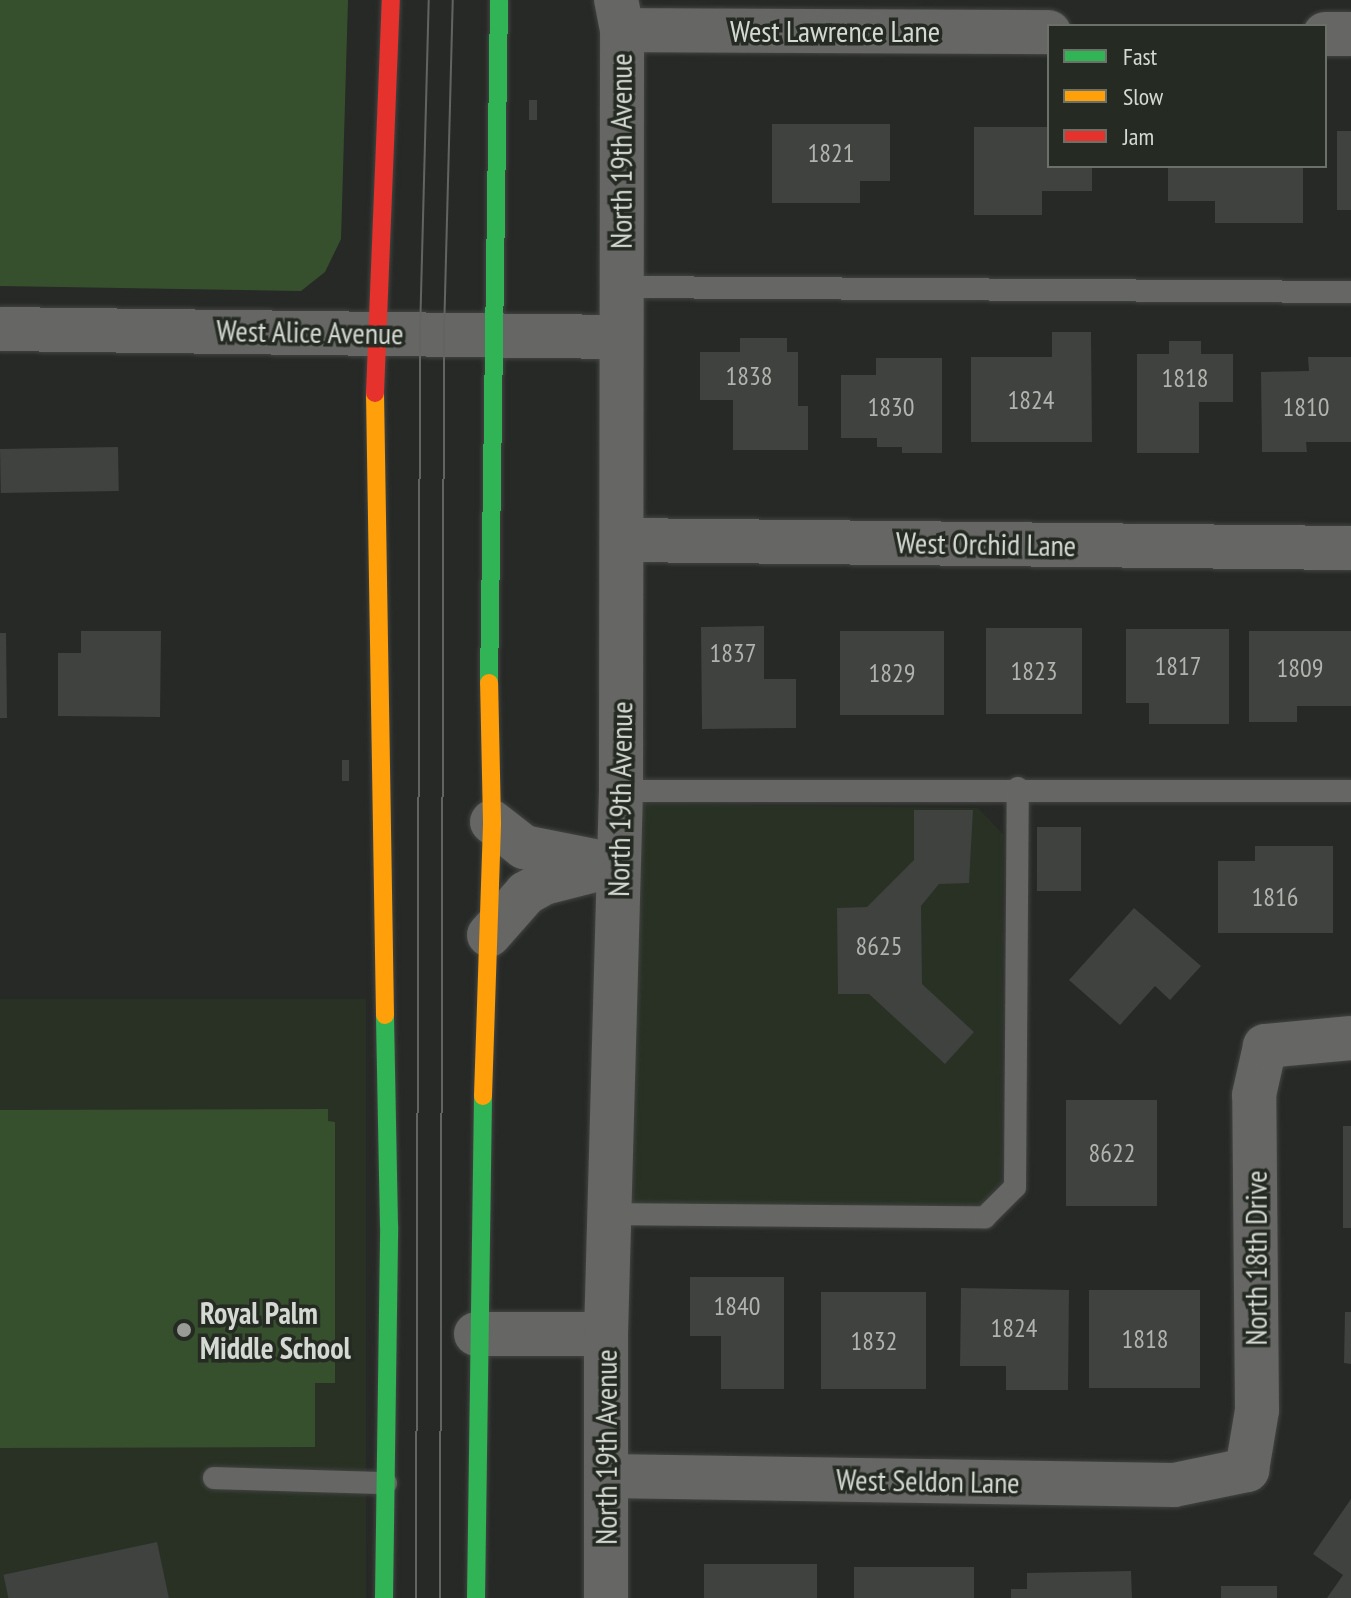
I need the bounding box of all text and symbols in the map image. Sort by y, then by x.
street label: West Lawrence Lane [730,13,940,49]
legend [1047,24,1327,168]
text: Fast [1123,41,1157,72]
street label: North 19th Avenue [603,53,639,249]
text: Slow [1123,81,1163,112]
text: Jam [1123,121,1154,152]
house number: 1821 [808,137,854,169]
street label: West Alice Avenue [215,312,405,352]
house number: 1838 [726,360,772,392]
house number: 1818 [1162,362,1208,394]
house number: 1824 [1008,384,1054,416]
house number: 1830 [868,391,914,423]
house number: 1810 [1283,391,1329,423]
street label: West Orchid Lane [896,524,1076,564]
house number: 1837 [710,637,756,669]
house number: 1817 [1155,650,1201,682]
house number: 1809 [1277,652,1323,684]
house number: 1823 [1011,655,1057,687]
house number: 1829 [869,657,915,689]
street label: North 19th Avenue [600,700,640,898]
house number: 1816 [1252,881,1298,913]
house number: 8625 [856,930,902,962]
house number: 8622 [1089,1137,1135,1169]
street label: North 18th Drive [1238,1170,1274,1346]
house number: 1840 [714,1290,760,1322]
place label: Royal Palm Middle School [200,1295,351,1366]
house number: 1824 [991,1312,1037,1344]
marker: Royal Palm Middle School [175,1321,193,1339]
house number: 1818 [1122,1323,1168,1355]
house number: 1832 [851,1325,897,1357]
street label: North 19th Avenue [588,1349,624,1545]
street label: West Seldon Lane [836,1461,1020,1501]

